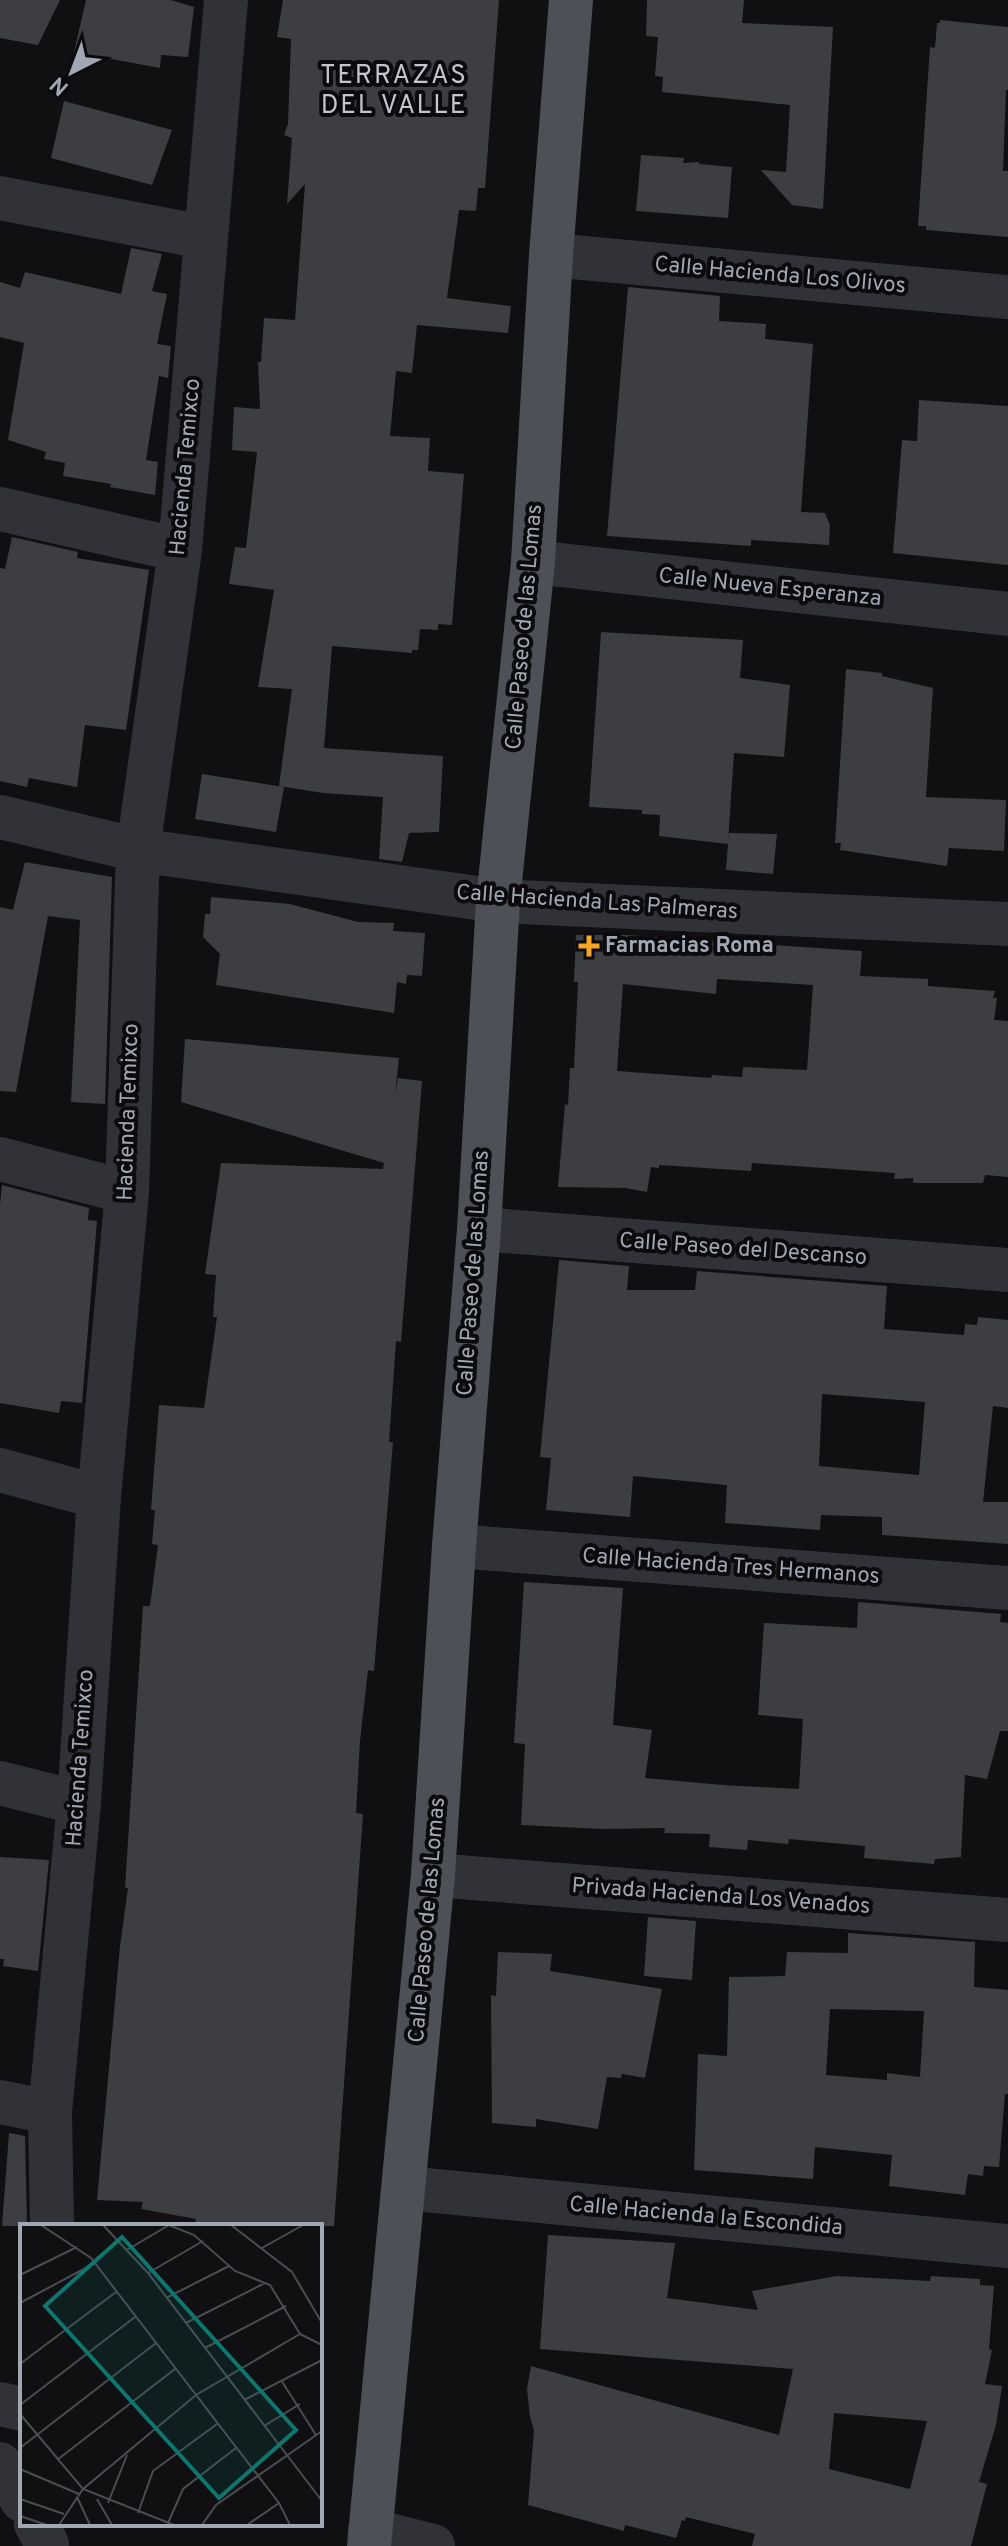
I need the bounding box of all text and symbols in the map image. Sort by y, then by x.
north arrow [32,32,112,112]
district label: TERRAZAS DEL VALLE [320,60,468,123]
text: N [45,70,75,100]
street label: Calle Hacienda Los Olivos [653,252,907,300]
street label: Hacienda Temixco [165,377,207,557]
street label: Calle Paseo de las Lomas [501,503,549,751]
street label: Calle Nueva Esperanza [657,563,883,613]
street label: Calle Hacienda Las Palmeras [455,880,739,926]
place label: Farmacias Roma [605,933,774,960]
marker: Farmacias Roma [580,937,598,955]
street label: Hacienda Temixco [112,1023,146,1201]
street label: Calle Paseo de las Lomas [452,1149,496,1397]
street label: Calle Paseo del Descanso [618,1228,868,1272]
street label: Calle Hacienda Tres Hermanos [581,1543,881,1591]
street label: Hacienda Temixco [61,1669,101,1847]
street label: Calle Paseo de las Lomas [404,1796,452,2044]
street label: Privada Hacienda Los Venados [571,1873,871,1921]
street label: Calle Hacienda la Escondida [568,2192,844,2242]
inset map [20,2224,322,2526]

